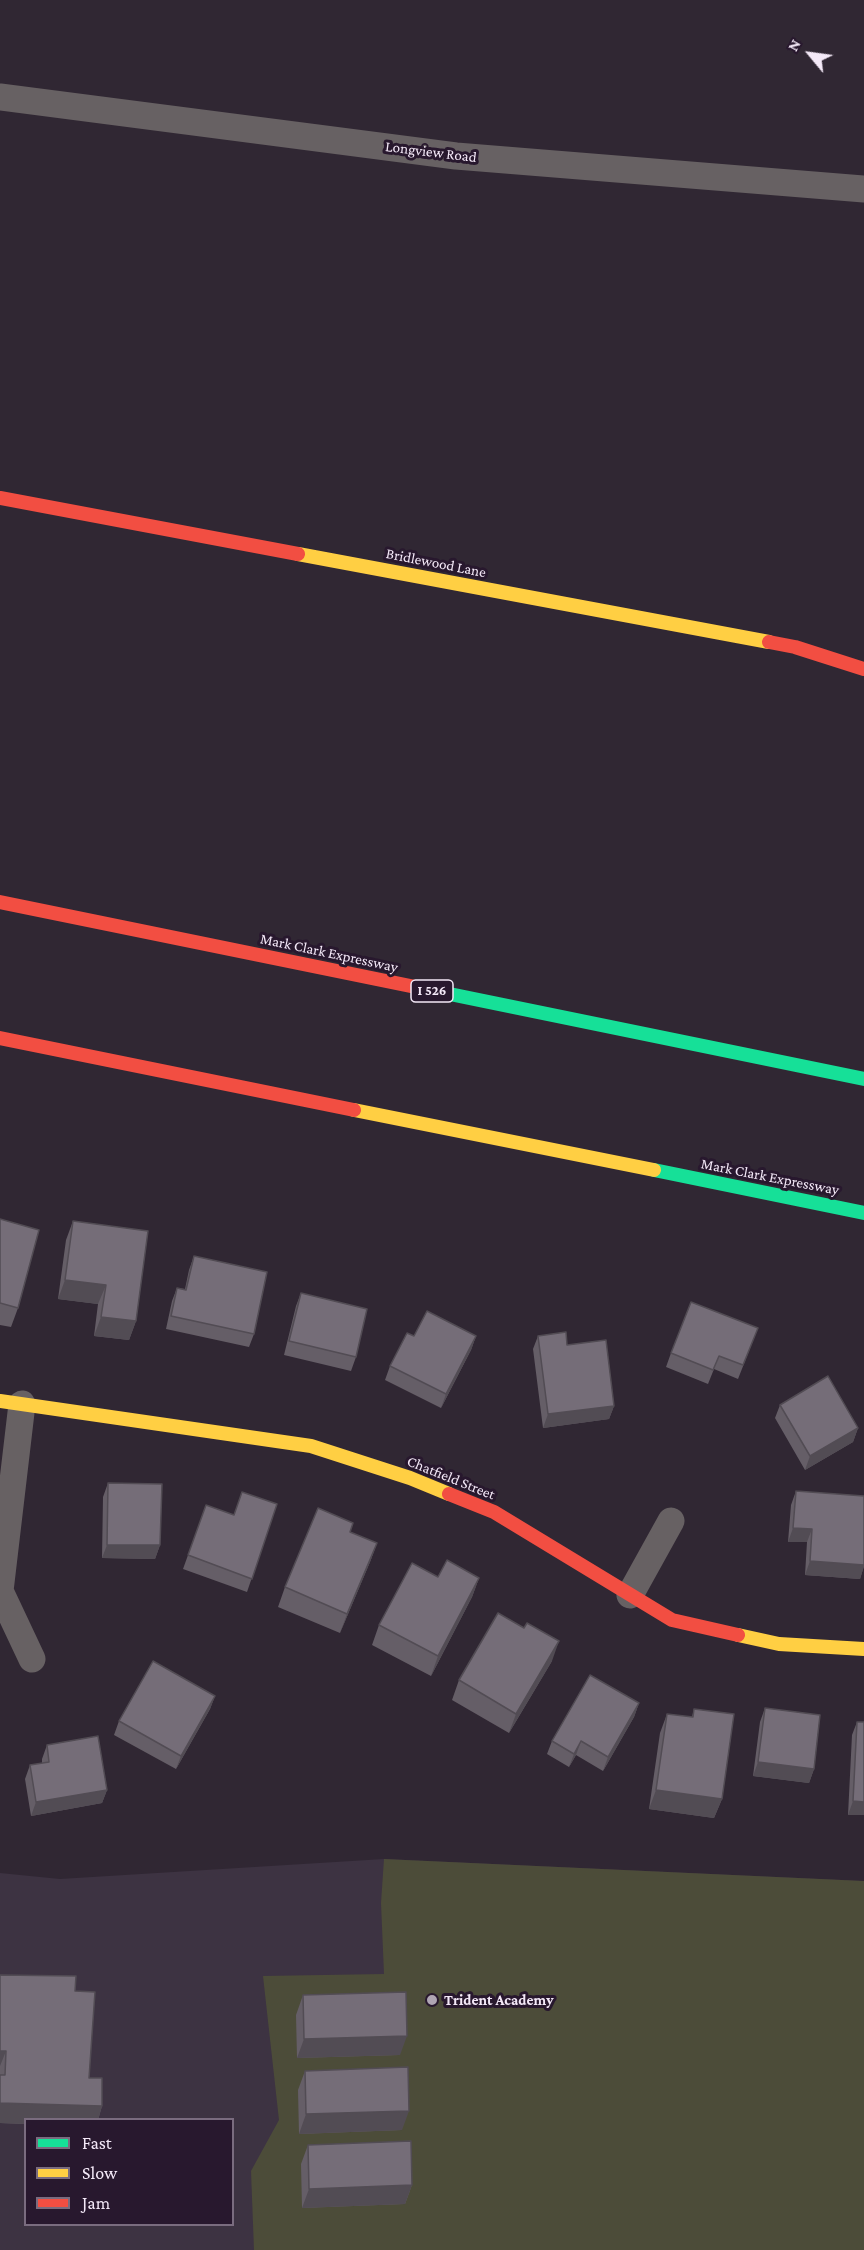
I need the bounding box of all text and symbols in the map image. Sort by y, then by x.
north arrow [780,24,840,84]
text: N [784,36,804,54]
street label: Longview Road [384,137,478,167]
street label: Bridlewood Lane [385,544,487,582]
street label: Mark Clark Expressway [258,930,400,976]
road number: I 526 [411,980,453,1002]
street label: Mark Clark Expressway [699,1155,841,1199]
street label: Chatfield Street [404,1452,498,1504]
place label: Trident Academy [444,1991,553,2009]
marker: Trident Academy [425,1993,439,2007]
legend [24,2118,234,2226]
text: Fast [82,2133,112,2153]
text: Slow [82,2163,117,2183]
text: Jam [82,2193,110,2213]

